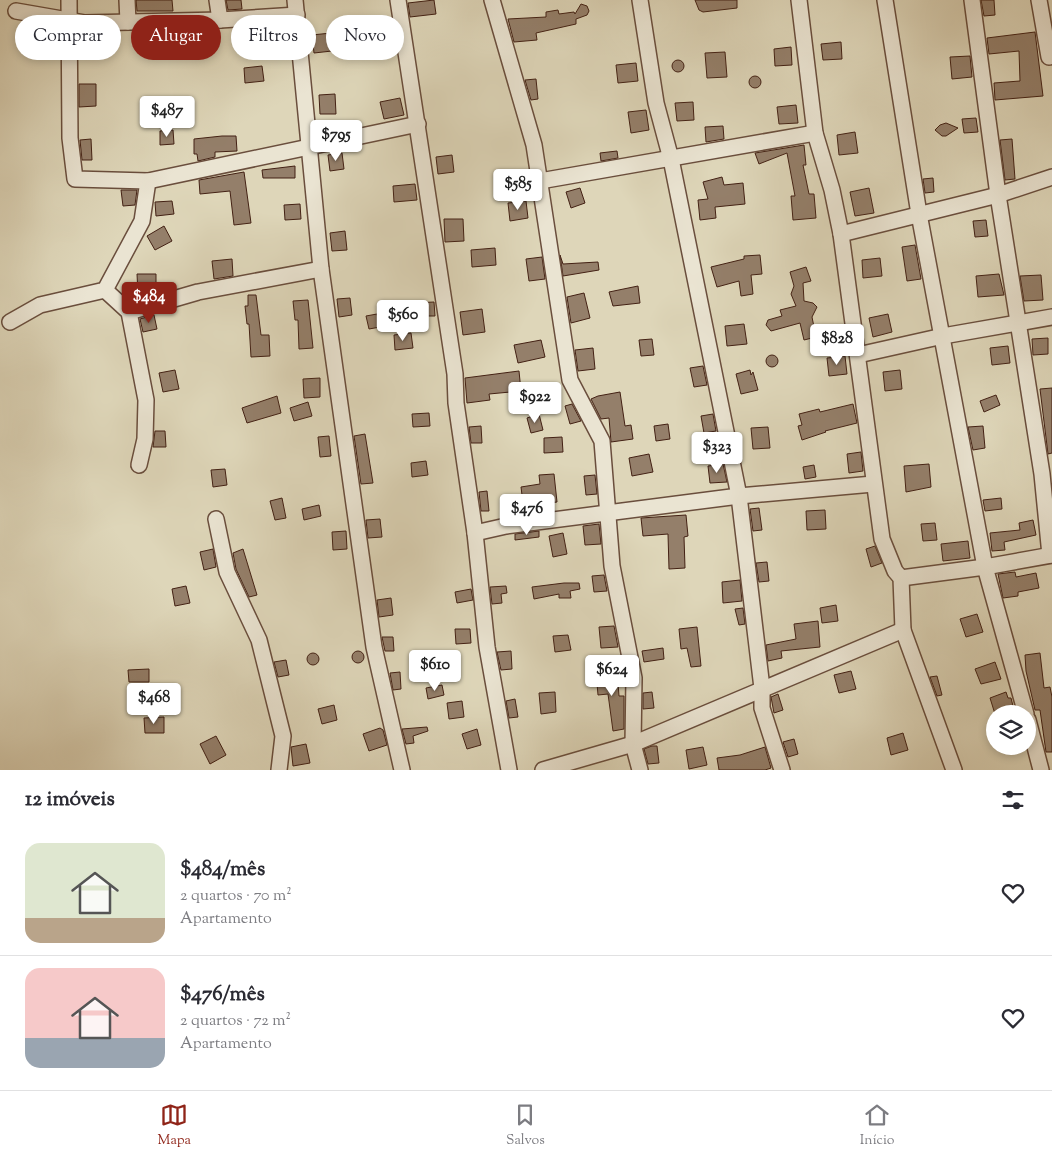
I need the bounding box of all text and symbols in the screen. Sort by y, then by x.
chip: Comprar [15,15,121,60]
chip: Alugar [131,15,221,60]
chip: Filtros [231,15,316,60]
chip: Novo [326,15,404,60]
pin: $487 [137,96,197,138]
text: $487 [151,100,183,123]
pin: $795 [306,120,366,162]
text: $795 [321,124,351,147]
pin: $585 [488,168,548,211]
text: $585 [504,173,532,196]
pin: $484 [119,282,179,324]
text: $484 [133,286,165,309]
pin: $560 [373,300,433,342]
text: $560 [388,304,418,327]
pin: $828 [807,324,867,366]
text: $828 [821,328,853,351]
pin: $922 [505,382,565,424]
text: $922 [519,386,551,409]
pin: $323 [687,432,747,474]
text: $323 [703,436,731,459]
pin: $476 [497,494,557,536]
text: $476 [511,498,543,521]
pin: $610 [405,650,465,692]
text: $610 [420,654,450,677]
pin: $624 [582,654,642,697]
text: $624 [596,659,628,682]
pin: $468 [124,682,184,725]
text: $468 [138,687,170,710]
map controls [986,705,1036,755]
button: layers [986,705,1036,755]
text: 12 imóveis [25,785,115,815]
icon: filters [999,786,1027,814]
text: $484/mês [180,855,265,885]
icon: home [65,863,125,923]
icon: heart [999,879,1027,907]
text: 2 quartos · 70 m² [180,885,292,908]
text: Apartamento [180,908,272,931]
text: $476/mês [180,980,265,1010]
icon: home [65,988,125,1048]
icon: heart [999,1004,1027,1032]
text: 2 quartos · 72 m² [180,1010,291,1033]
text: Apartamento [180,1033,272,1056]
tab: Mapa [158,1101,191,1151]
tab: Salvos [506,1101,545,1151]
tab: Início [860,1101,894,1151]

